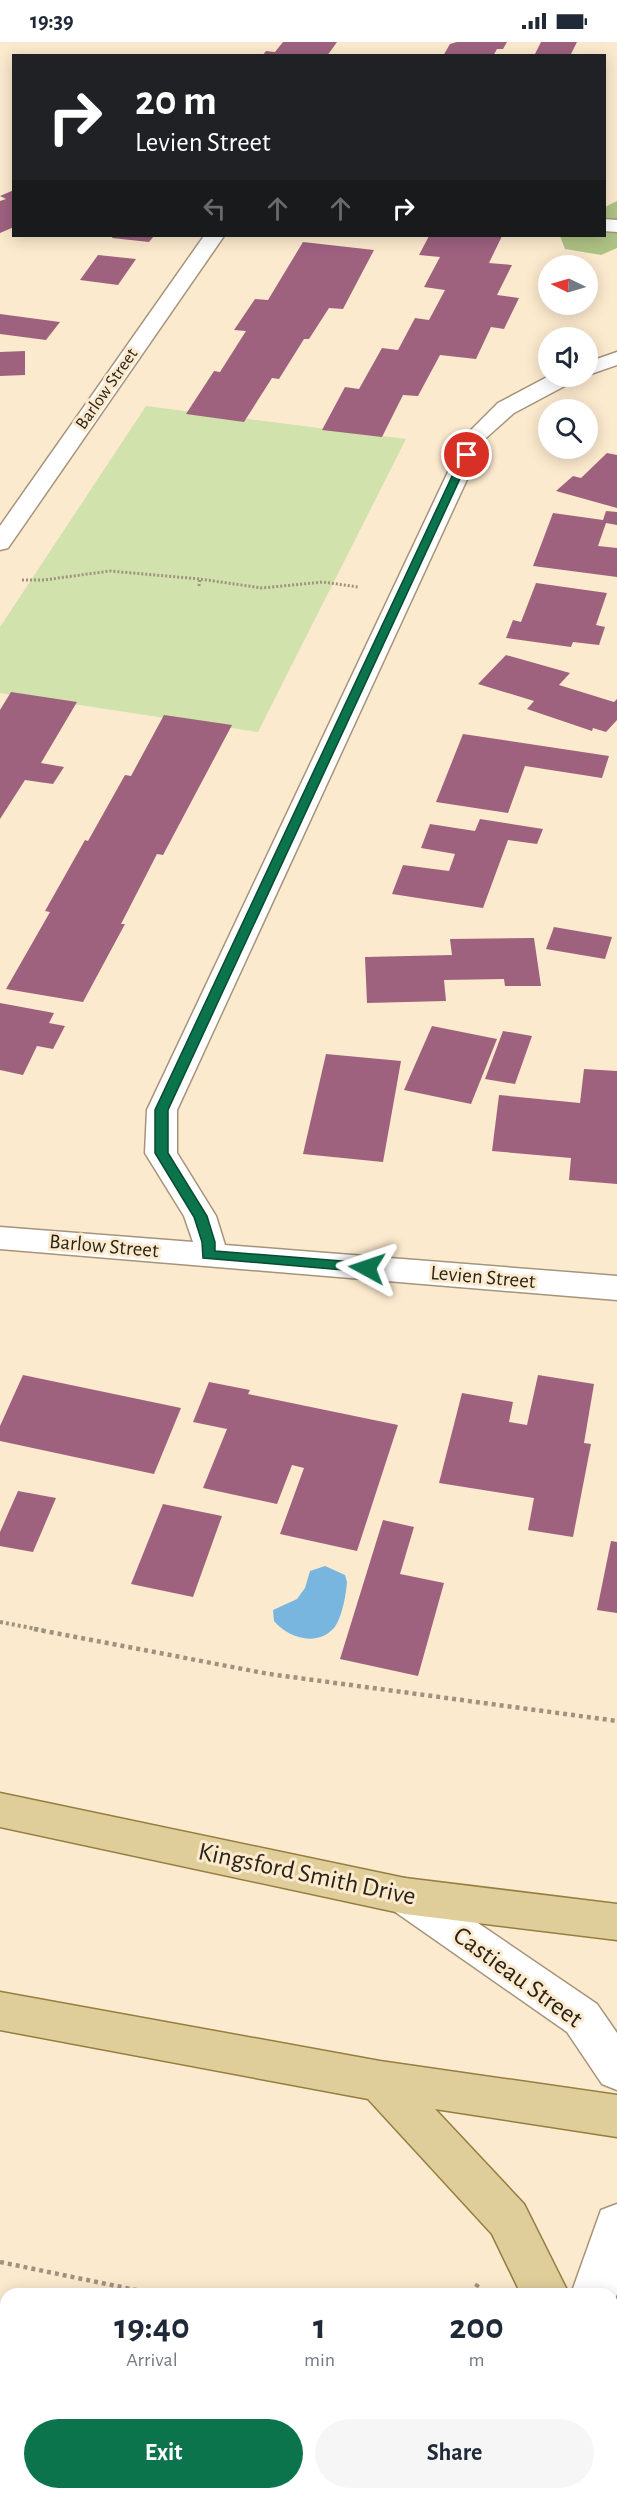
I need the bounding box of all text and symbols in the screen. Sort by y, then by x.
text: 19:39 [30,10,74,32]
icon: right [36,78,114,156]
text: 20 m [135,80,217,122]
text: Levien Street [135,129,271,156]
icon: left [198,192,231,225]
icon: ahead [261,192,294,225]
icon: ahead [324,192,357,225]
icon: right [387,192,420,225]
north arrow [538,255,598,315]
map controls [538,255,598,459]
button: sound [538,327,598,387]
street label: Barlow Street [73,345,142,433]
button: search [538,399,598,459]
pin [441,429,492,480]
icon: arrive [450,438,483,471]
street label: Barlow Street [48,1231,160,1261]
position arrow [335,1236,399,1300]
street label: Levien Street [430,1262,537,1292]
street label: Kingsford Smith Drive [196,1838,418,1910]
street label: Castieau Street [449,1922,587,2032]
text: 19:40 [114,2309,190,2345]
text: 1 [313,2309,326,2345]
text: 200 [449,2309,504,2345]
text: Arrival [126,2350,178,2370]
text: min [304,2350,335,2370]
text: m [469,2350,485,2370]
button: Exit [24,2419,303,2488]
button: Share [315,2419,594,2488]

